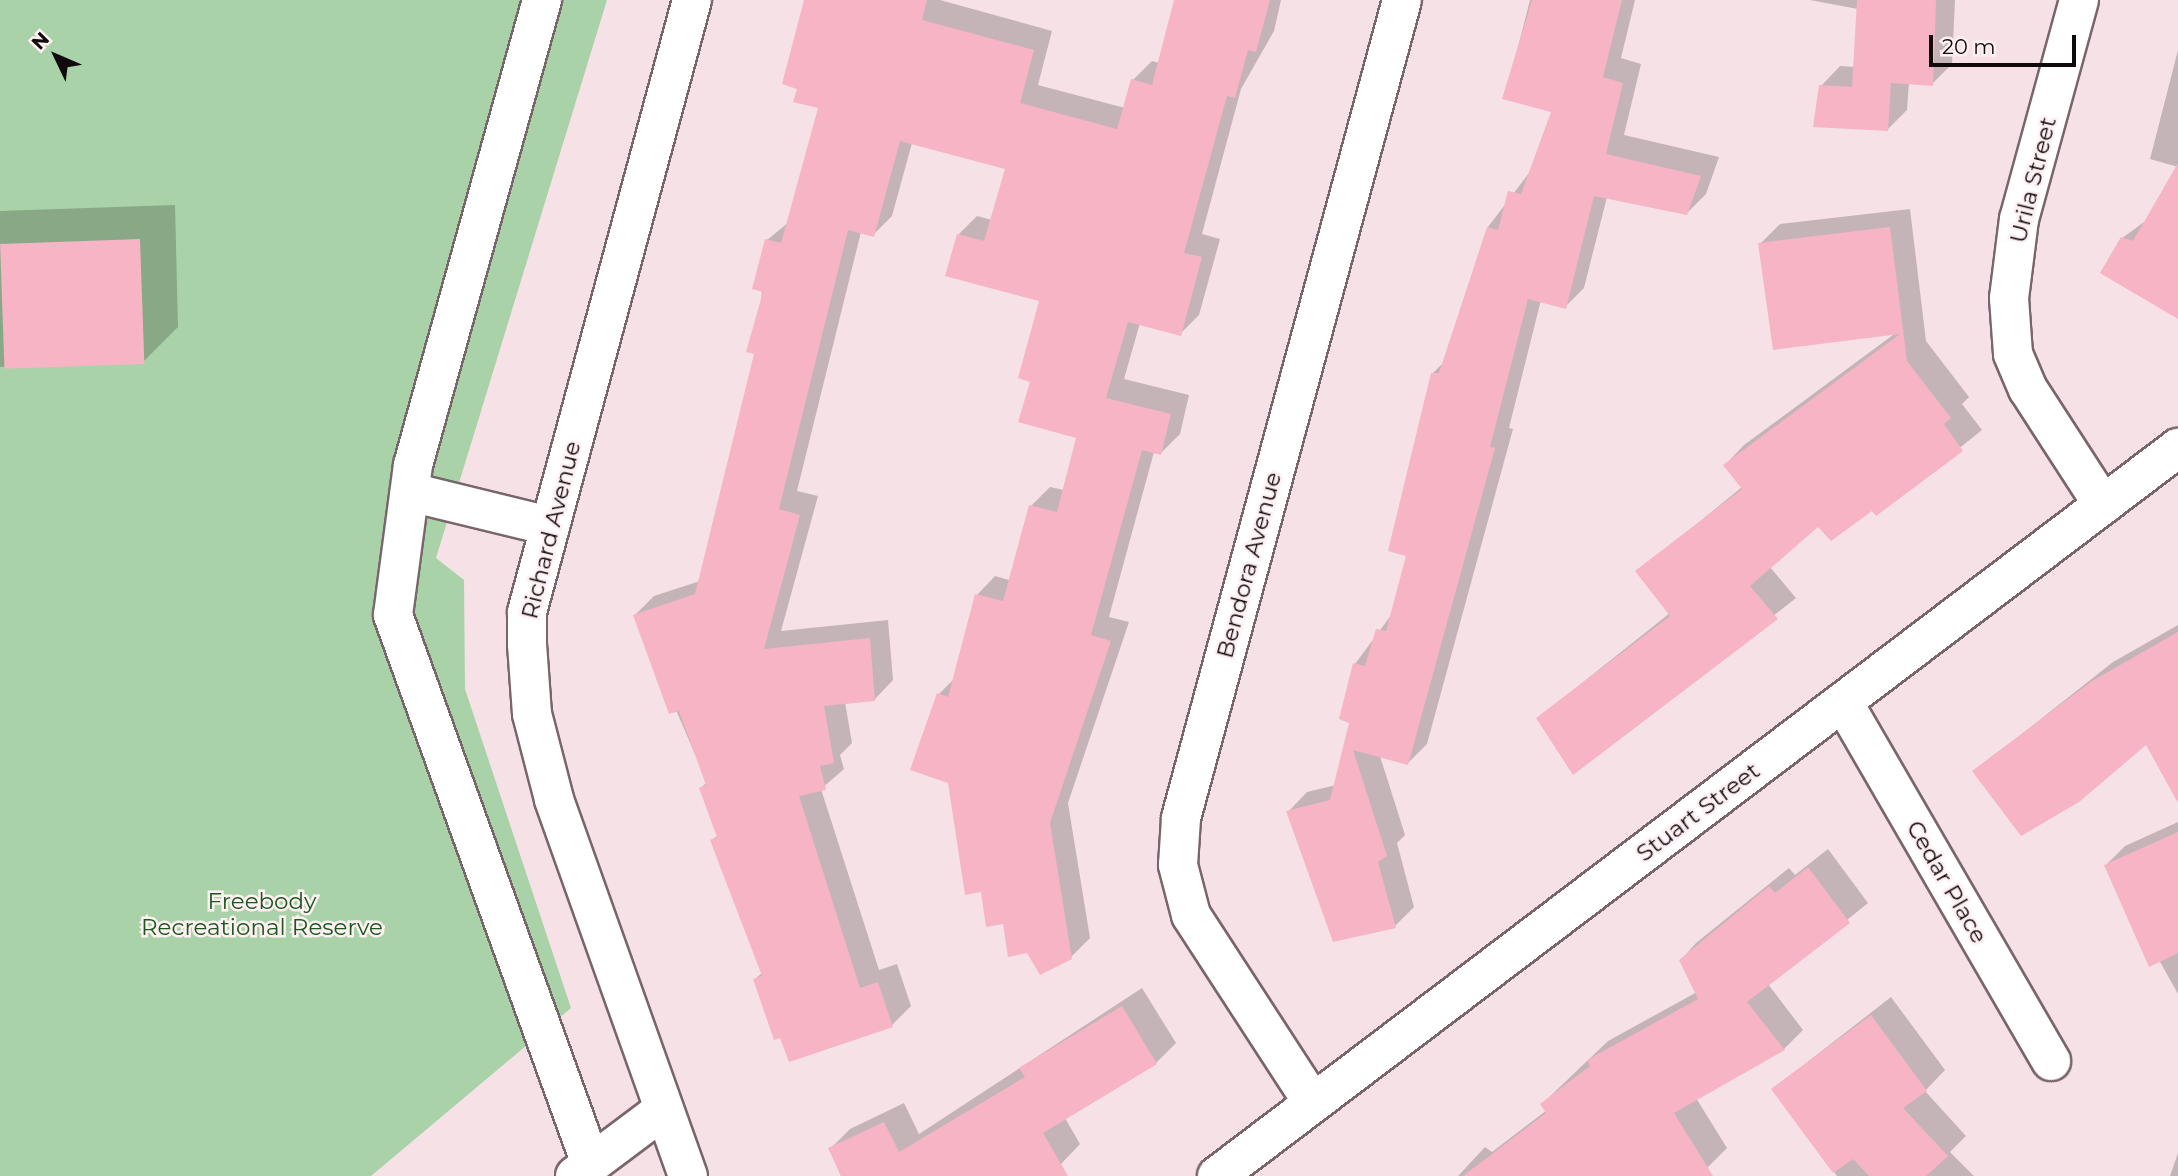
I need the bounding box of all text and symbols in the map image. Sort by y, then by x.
north arrow [21,21,91,91]
scale bar [1933,21,2080,65]
text: N [27,28,54,55]
text: 20 m [1942,34,1996,59]
street label: Urila Street [2004,114,2062,246]
street label: Richard Avenue [516,438,586,622]
street label: Bendora Avenue [1211,469,1287,661]
street label: Stuart Street [1631,757,1765,867]
street label: Cedar Place [1901,816,1993,948]
park label: Freebody Recreational Reserve [141,887,383,941]

